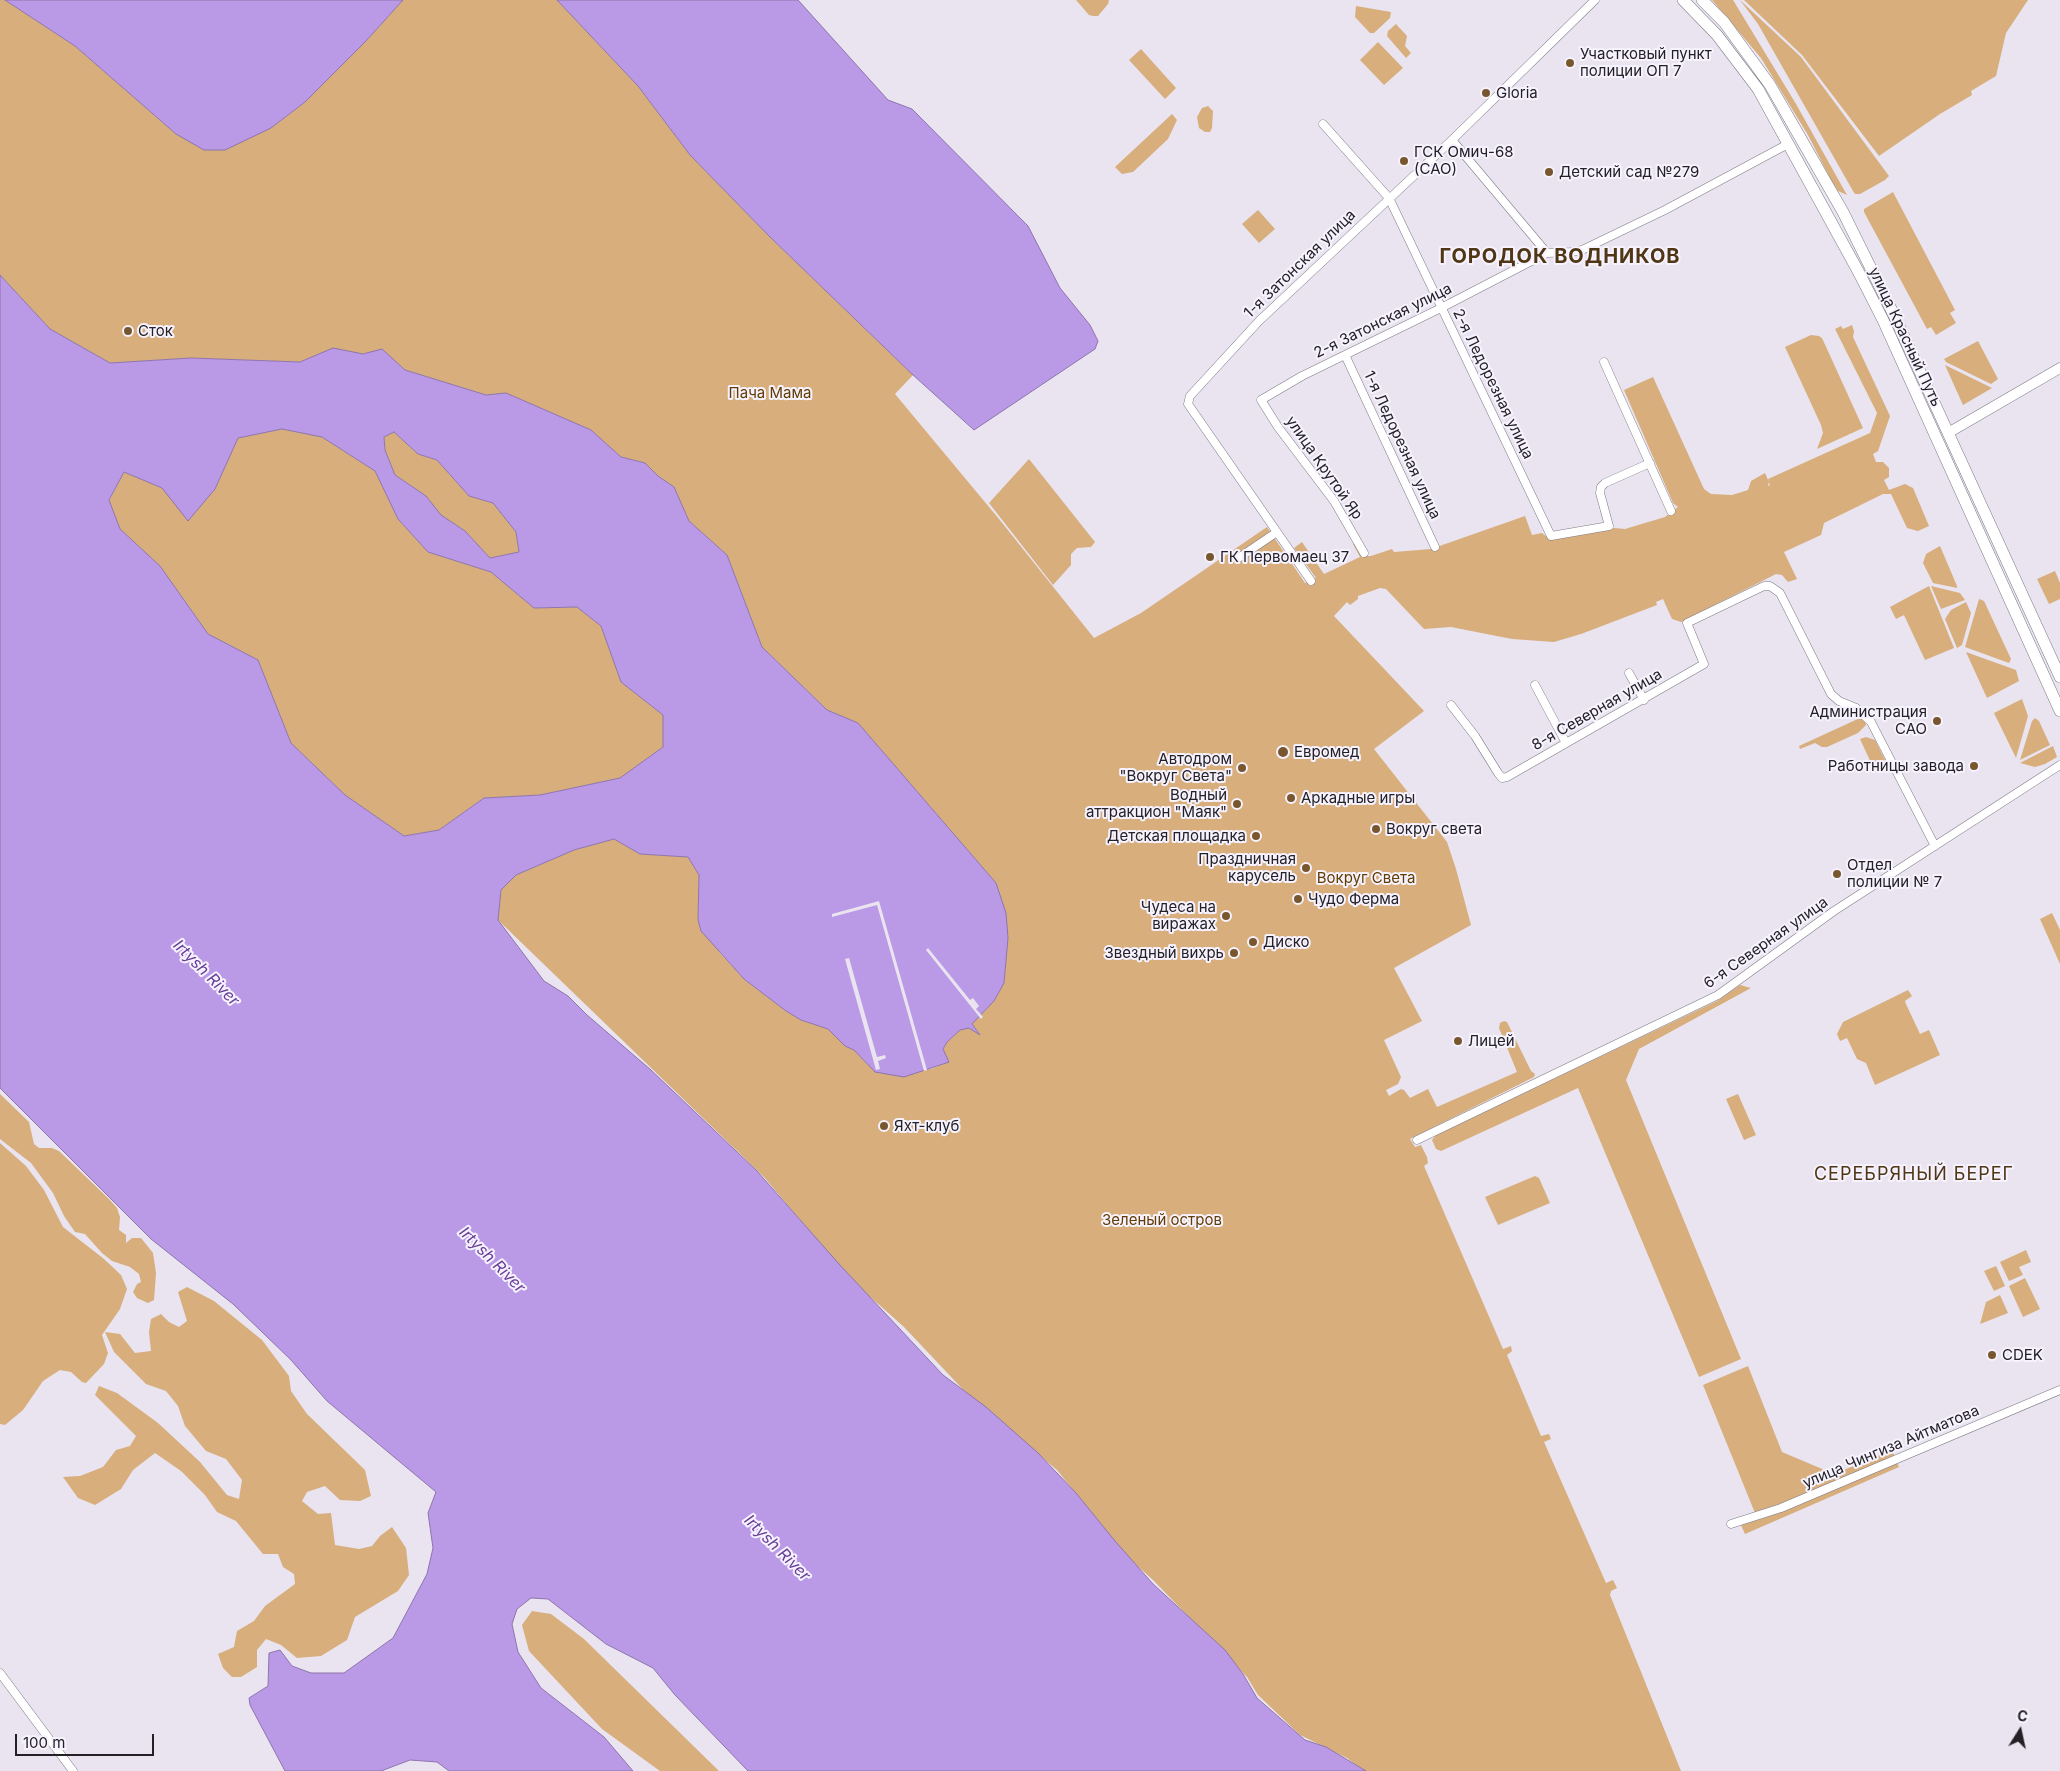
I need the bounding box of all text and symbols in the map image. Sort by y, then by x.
place label: Участковый пункт полиции ОП 7 [1580,45,1712,80]
marker: Участковый пункт полиции ОП 7 [1564,57,1576,69]
place label: Gloria [1496,84,1538,102]
marker: Gloria [1480,87,1492,99]
place label: ГСК Омич-68 (САО) [1414,143,1514,178]
marker: ГСК Омич-68 (САО) [1398,155,1410,167]
place label: Детский сад №279 [1559,163,1699,181]
marker: Детский сад №279 [1543,166,1555,178]
street label: 1-я Затонская улица [1240,206,1360,322]
district label: ГОРОДОК ВОДНИКОВ [1437,245,1683,269]
street label: улица Красный Путь [1865,264,1945,410]
street label: 2-я Затонская улица [1311,280,1455,362]
street label: 2-я Ледорезная улица [1449,306,1537,462]
place label: Сток [138,322,173,340]
marker: Сток [122,325,134,337]
street label: 1-я Ледорезная улица [1360,368,1444,522]
park label: Пача Мама [729,384,811,402]
street label: улица Крутой Яр [1282,413,1366,523]
place label: ГК Первомаец 37 [1220,548,1349,566]
marker: ГК Первомаец 37 [1204,551,1216,563]
street label: 8-я Северная улица [1529,665,1665,755]
place label: Администрация САО [1809,703,1927,738]
marker: Администрация САО [1931,715,1943,727]
place label: Евромед [1294,743,1359,761]
marker: Евромед [1276,745,1290,759]
place label: Автодром "Вокруг Света" [1119,750,1232,785]
place label: Работницы завода [1828,757,1964,775]
marker: Работницы завода [1968,760,1980,772]
marker: Автодром "Вокруг Света" [1236,762,1248,774]
place label: Водный аттракцион "Маяк" [1086,786,1227,821]
place label: Аркадные игры [1301,789,1415,807]
marker: Аркадные игры [1285,792,1297,804]
marker: Водный аттракцион "Маяк" [1231,798,1243,810]
place label: Вокруг света [1386,820,1482,838]
marker: Вокруг света [1370,823,1382,835]
place label: Детская площадка [1107,827,1246,845]
marker: Детская площадка [1250,830,1262,842]
place label: Праздничная карусель [1198,850,1296,885]
place label: Отдел полиции № 7 [1847,856,1942,891]
marker: Праздничная карусель [1300,862,1312,874]
marker: Отдел полиции № 7 [1831,868,1843,880]
park label: Вокруг Света [1317,869,1415,887]
place label: Чудо Ферма [1308,890,1399,908]
marker: Чудо Ферма [1292,893,1304,905]
street label: 6-я Северная улица [1701,893,1831,993]
place label: Чудеса на виражах [1141,898,1216,933]
marker: Чудеса на виражах [1220,910,1232,922]
place label: Диско [1263,933,1310,951]
water label: Irtysh River [169,936,243,1010]
marker: Диско [1247,936,1259,948]
place label: Звездный вихрь [1105,944,1224,962]
marker: Звездный вихрь [1228,947,1240,959]
place label: Лицей [1468,1032,1515,1050]
marker: Лицей [1452,1035,1464,1047]
place label: Яхт-клуб [894,1117,959,1135]
marker: Яхт-клуб [878,1120,890,1132]
district label: СЕРЕБРЯНЫЙ БЕРЕГ [1812,1164,2016,1186]
park label: Зеленый остров [1102,1211,1222,1229]
water label: Irtysh River [455,1223,529,1297]
place label: CDEK [2002,1346,2043,1364]
marker: CDEK [1986,1349,1998,1361]
street label: улица Чингиза Айтматова [1800,1402,1982,1492]
water label: Irtysh River [740,1511,814,1585]
north arrow [1995,1706,2045,1756]
text: С [2016,1706,2029,1725]
scale bar [18,1724,156,1756]
text: 100 m [23,1733,65,1752]

